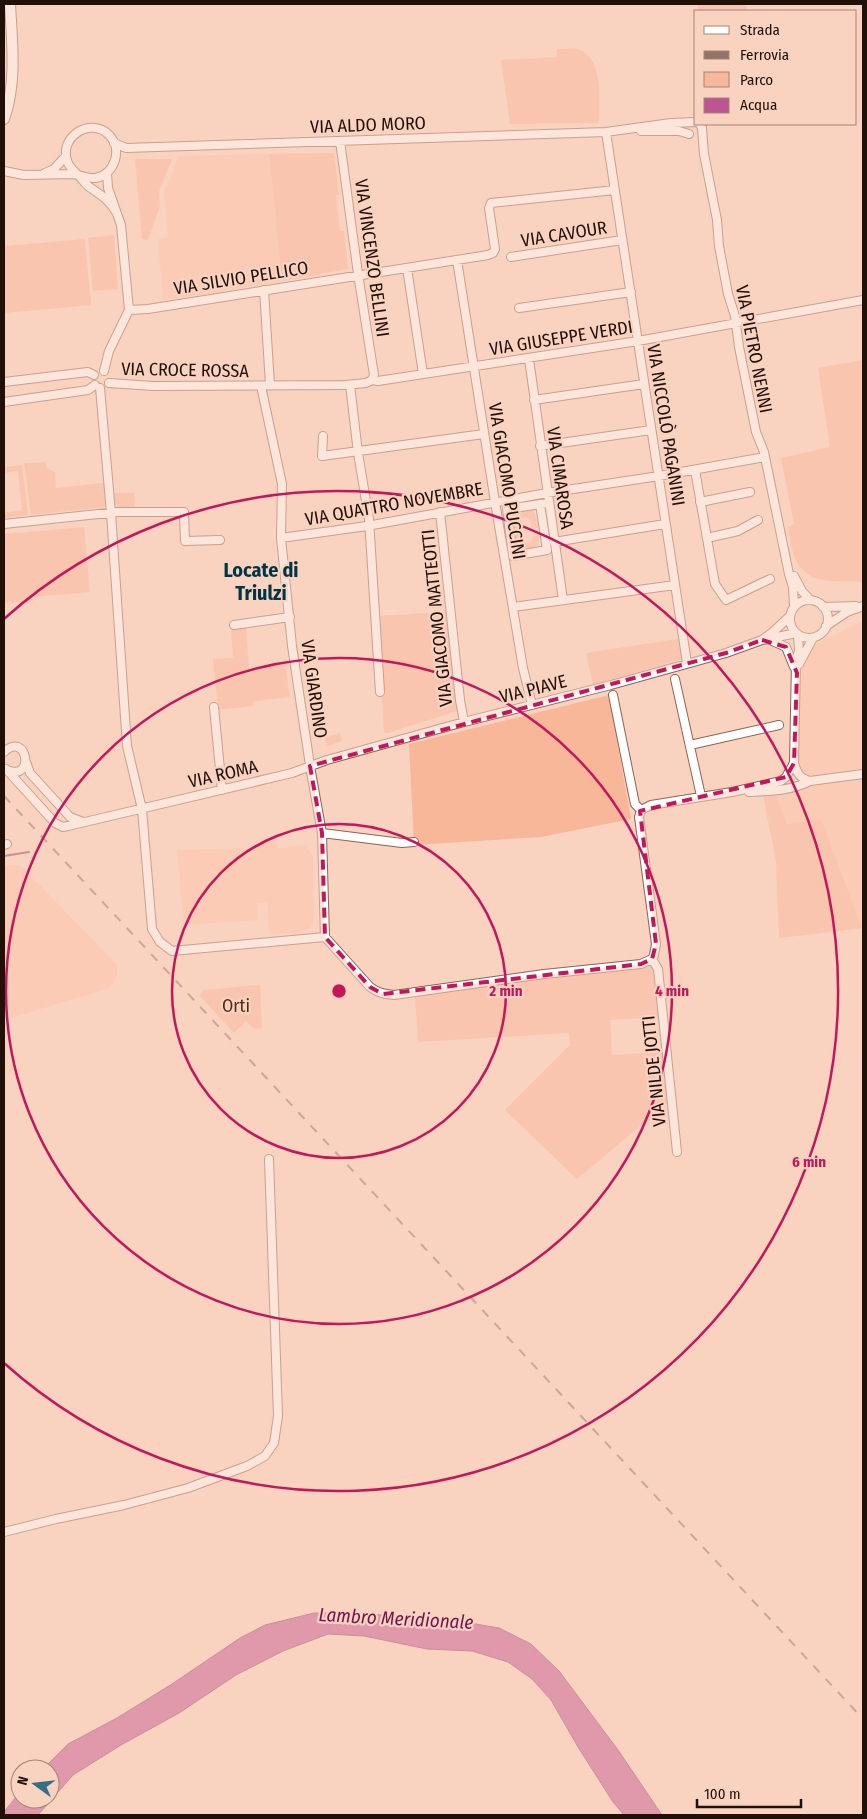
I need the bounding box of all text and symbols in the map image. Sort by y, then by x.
legend [694,10,857,125]
text: Strada [740,21,780,39]
text: Ferrovia [740,46,789,64]
text: Parco [740,71,773,89]
text: Acqua [740,96,777,114]
street label: VIA ALDO MORO [310,112,426,138]
street label: VIA VINCENZO BELLINI [350,178,394,338]
street label: VIA CAVOUR [519,216,609,252]
street label: VIA SILVIO PELLICO [172,257,310,299]
street label: VIA PIETRO NENNI [731,283,777,415]
street label: VIA GIUSEPPE VERDI [488,316,634,360]
street label: VIA NICCOLÒ PAGANINI [642,343,690,507]
street label: VIA CROCE ROSSA [121,358,249,382]
street label: VIA GIACOMO PUCCINI [484,401,530,561]
street label: VIA CIMAROSA [542,425,578,531]
street label: VIA QUATTRO NOVEMBRE [303,478,485,530]
street label: VIA GIACOMO MATTEOTTI [417,528,457,708]
district label: Locate di Triulzi [223,558,299,605]
street label: VIA GIARDINO [296,638,332,740]
street label: VIA PIAVE [497,670,569,708]
street label: VIA ROMA [186,755,260,793]
centre of rings [330,982,348,1000]
text: 2 min [488,982,523,1000]
text: 4 min [655,982,689,1000]
park label: Orti [222,995,250,1017]
street label: VIA NILDE JOTTI [637,1015,671,1127]
text: 6 min [792,1153,826,1171]
water label: Lambro Meridionale [318,1603,474,1634]
north arrow [10,1759,60,1809]
text: N [14,1775,32,1787]
scale bar [697,1776,801,1808]
text: 100 m [704,1785,741,1803]

